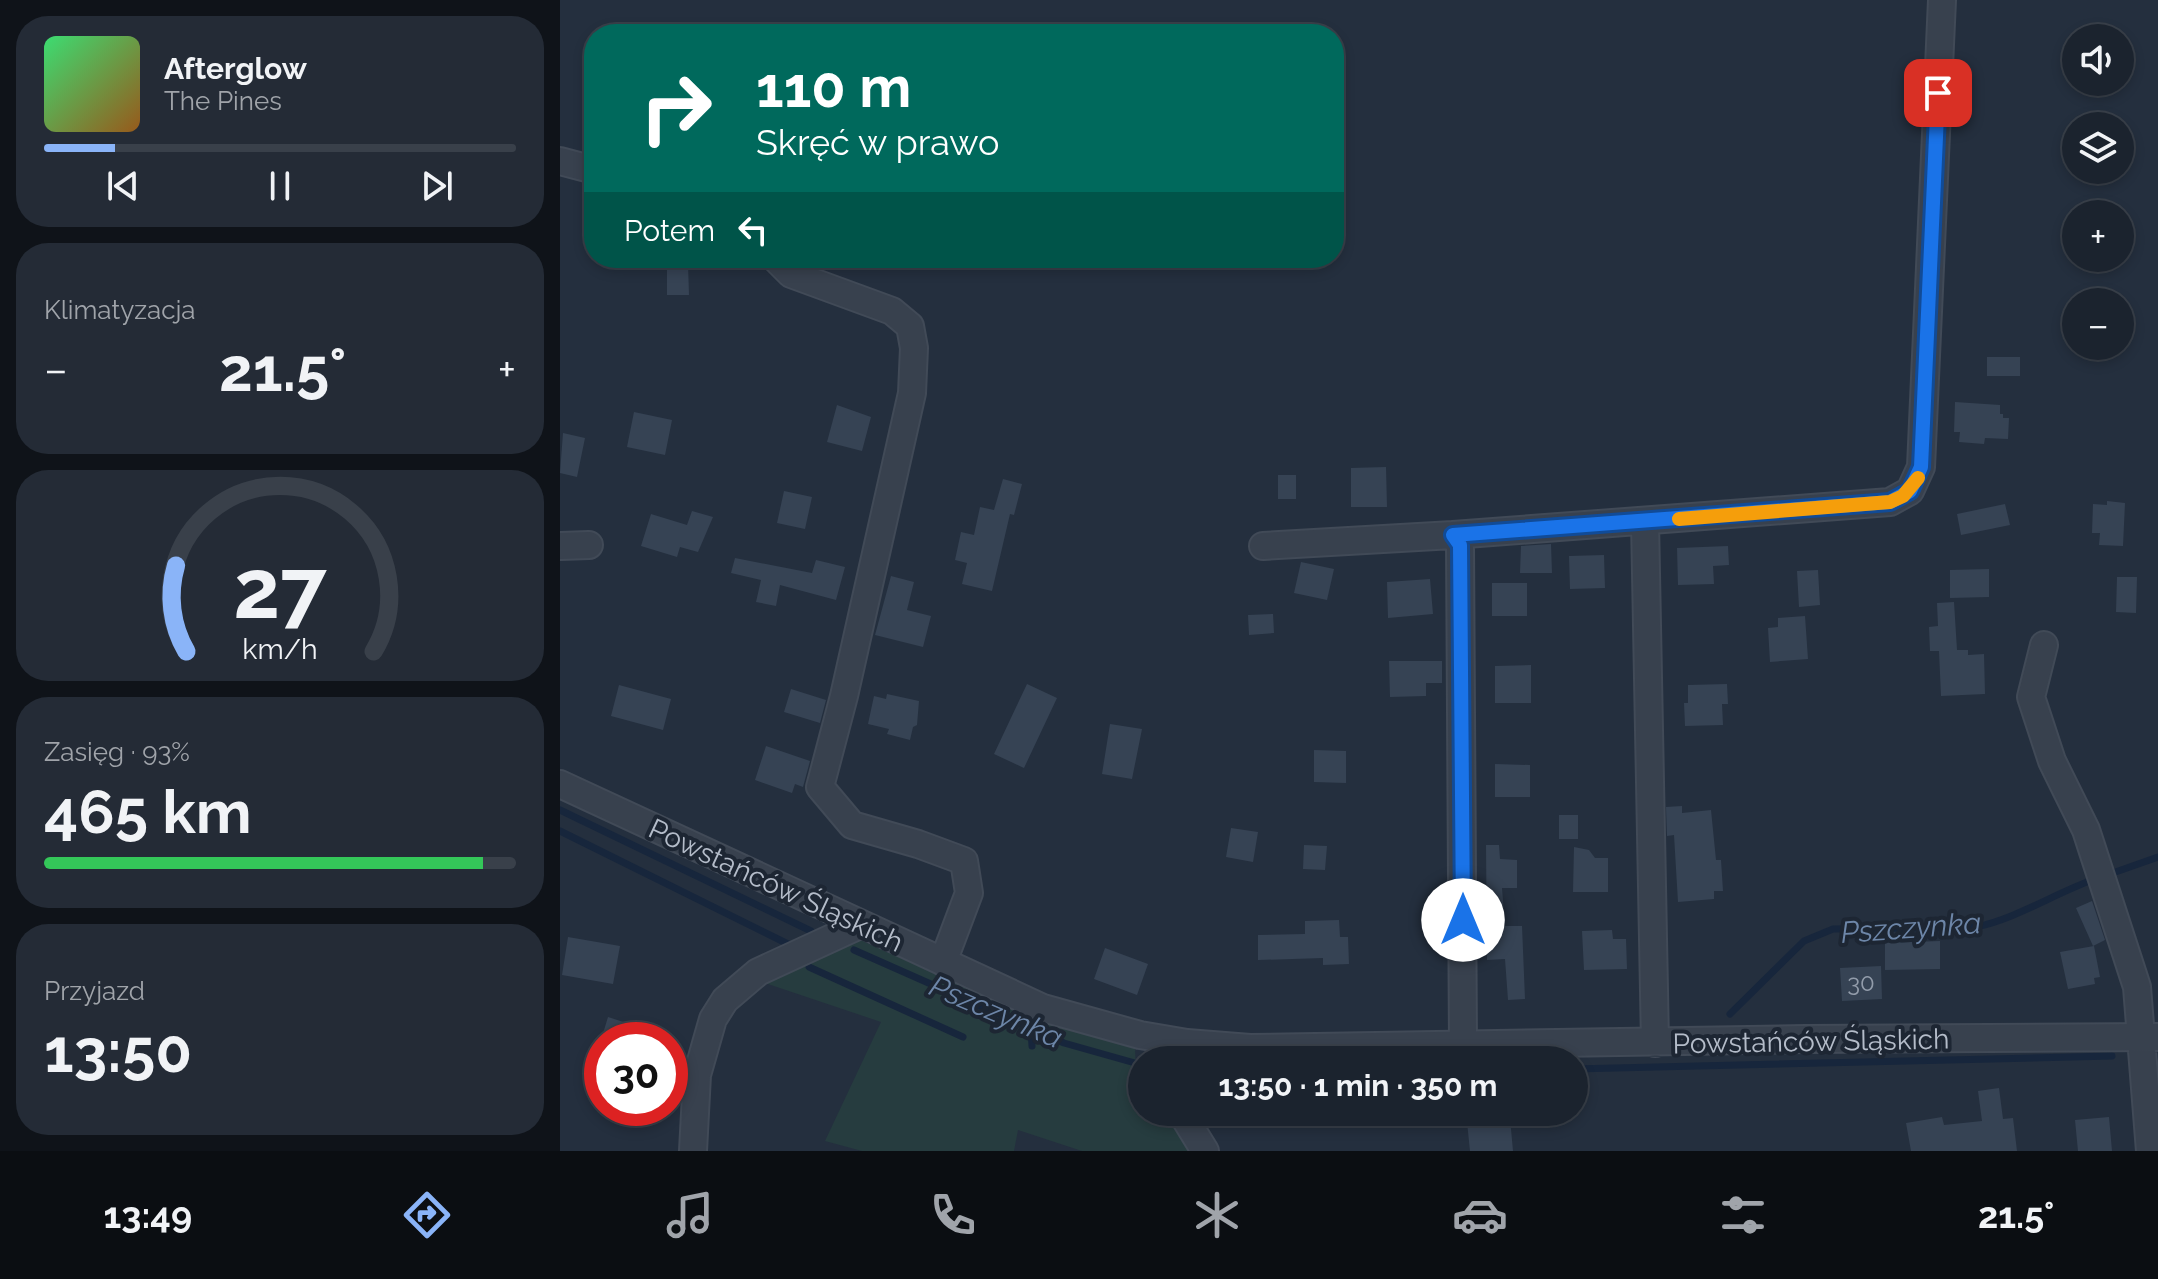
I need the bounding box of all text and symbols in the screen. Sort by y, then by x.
map controls [2062,24,2134,360]
button: sound [2062,24,2134,96]
text: Afterglow [164,51,307,86]
text: 110 m [756,54,911,120]
icon: right [624,56,728,160]
pin [1904,59,1972,127]
icon: arrive [1916,71,1960,115]
text: The Pines [164,86,282,116]
button: layers [2062,112,2134,184]
text: Skręć w prawo [756,121,999,163]
icon: previous [101,164,145,208]
icon: pause [258,164,302,208]
icon: next [415,164,459,208]
button: + [2062,200,2134,272]
icon: left [731,208,775,252]
text: Potem [624,213,715,248]
button: − [2062,288,2134,360]
text: Klimatyzacja [44,295,195,325]
text: 21.5° [219,335,346,405]
text: − [44,344,68,395]
text: + [498,344,516,395]
text: 27 [233,539,327,636]
text: km/h [242,632,318,666]
text: Zasięg · 93% [44,737,190,767]
text: 465 km [44,777,252,847]
street label: Powstańców Śląskich [643,811,909,959]
position arrow [1421,878,1505,962]
water label: Pszczynka [1840,905,1982,950]
water label: Pszczynka [925,968,1068,1055]
house number: 30 [1847,968,1875,997]
text: Przyjazd [44,976,145,1006]
text: 13:50 [44,1016,192,1086]
speed limit sign: 30 [584,1022,688,1126]
street label: Powstańców Śląskich [1672,1022,1950,1060]
text: 13:50 · 1 min · 350 m [1219,1068,1497,1103]
icon: directions [399,1187,455,1243]
icon: music [662,1187,718,1243]
icon: phone [925,1187,981,1243]
icon: climate [1189,1187,1245,1243]
icon: car [1452,1187,1508,1243]
icon: filters [1715,1187,1771,1243]
text: 13:49 [104,1194,192,1236]
text: 21.5° [1978,1194,2054,1236]

